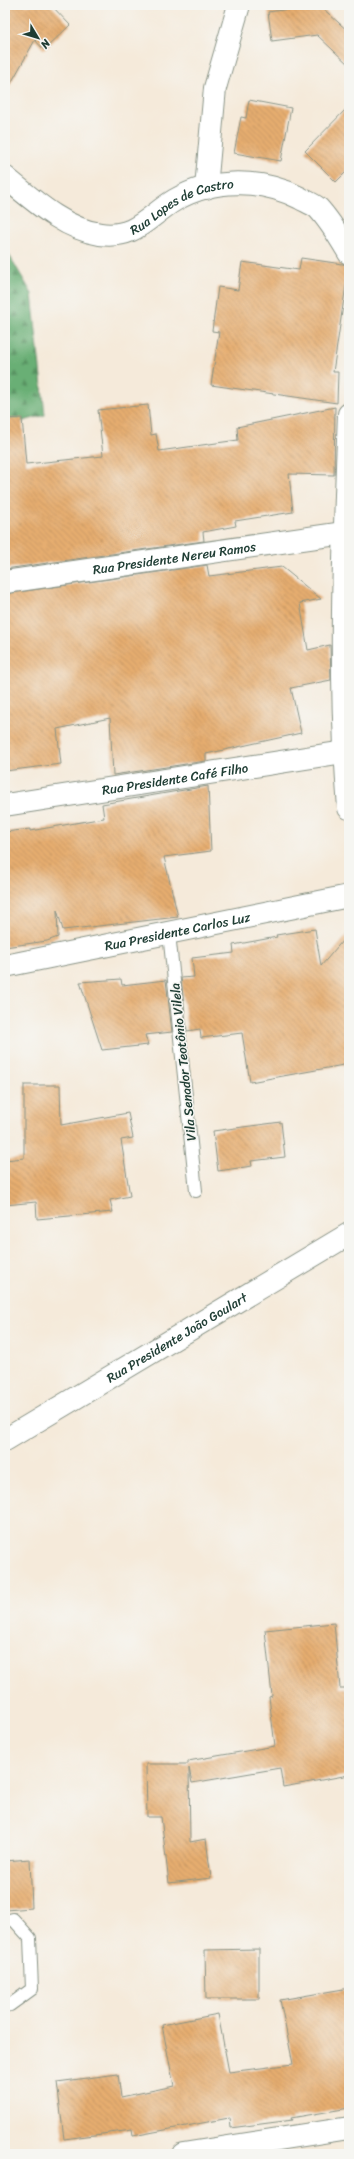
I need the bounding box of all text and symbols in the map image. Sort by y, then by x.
north arrow [18,18,58,58]
text: N [35,34,56,53]
street label: Rua Lopes de Castro [125,172,235,241]
street label: Rua Presidente Nereu Ramos [91,534,257,581]
street label: Rua Presidente Café Filho [100,756,250,801]
street label: Rua Presidente Carlos Luz [102,905,253,957]
street label: Vila Senador Teotônio Vilela [163,981,203,1142]
street label: Rua Presidente João Goulart [102,1286,252,1389]

